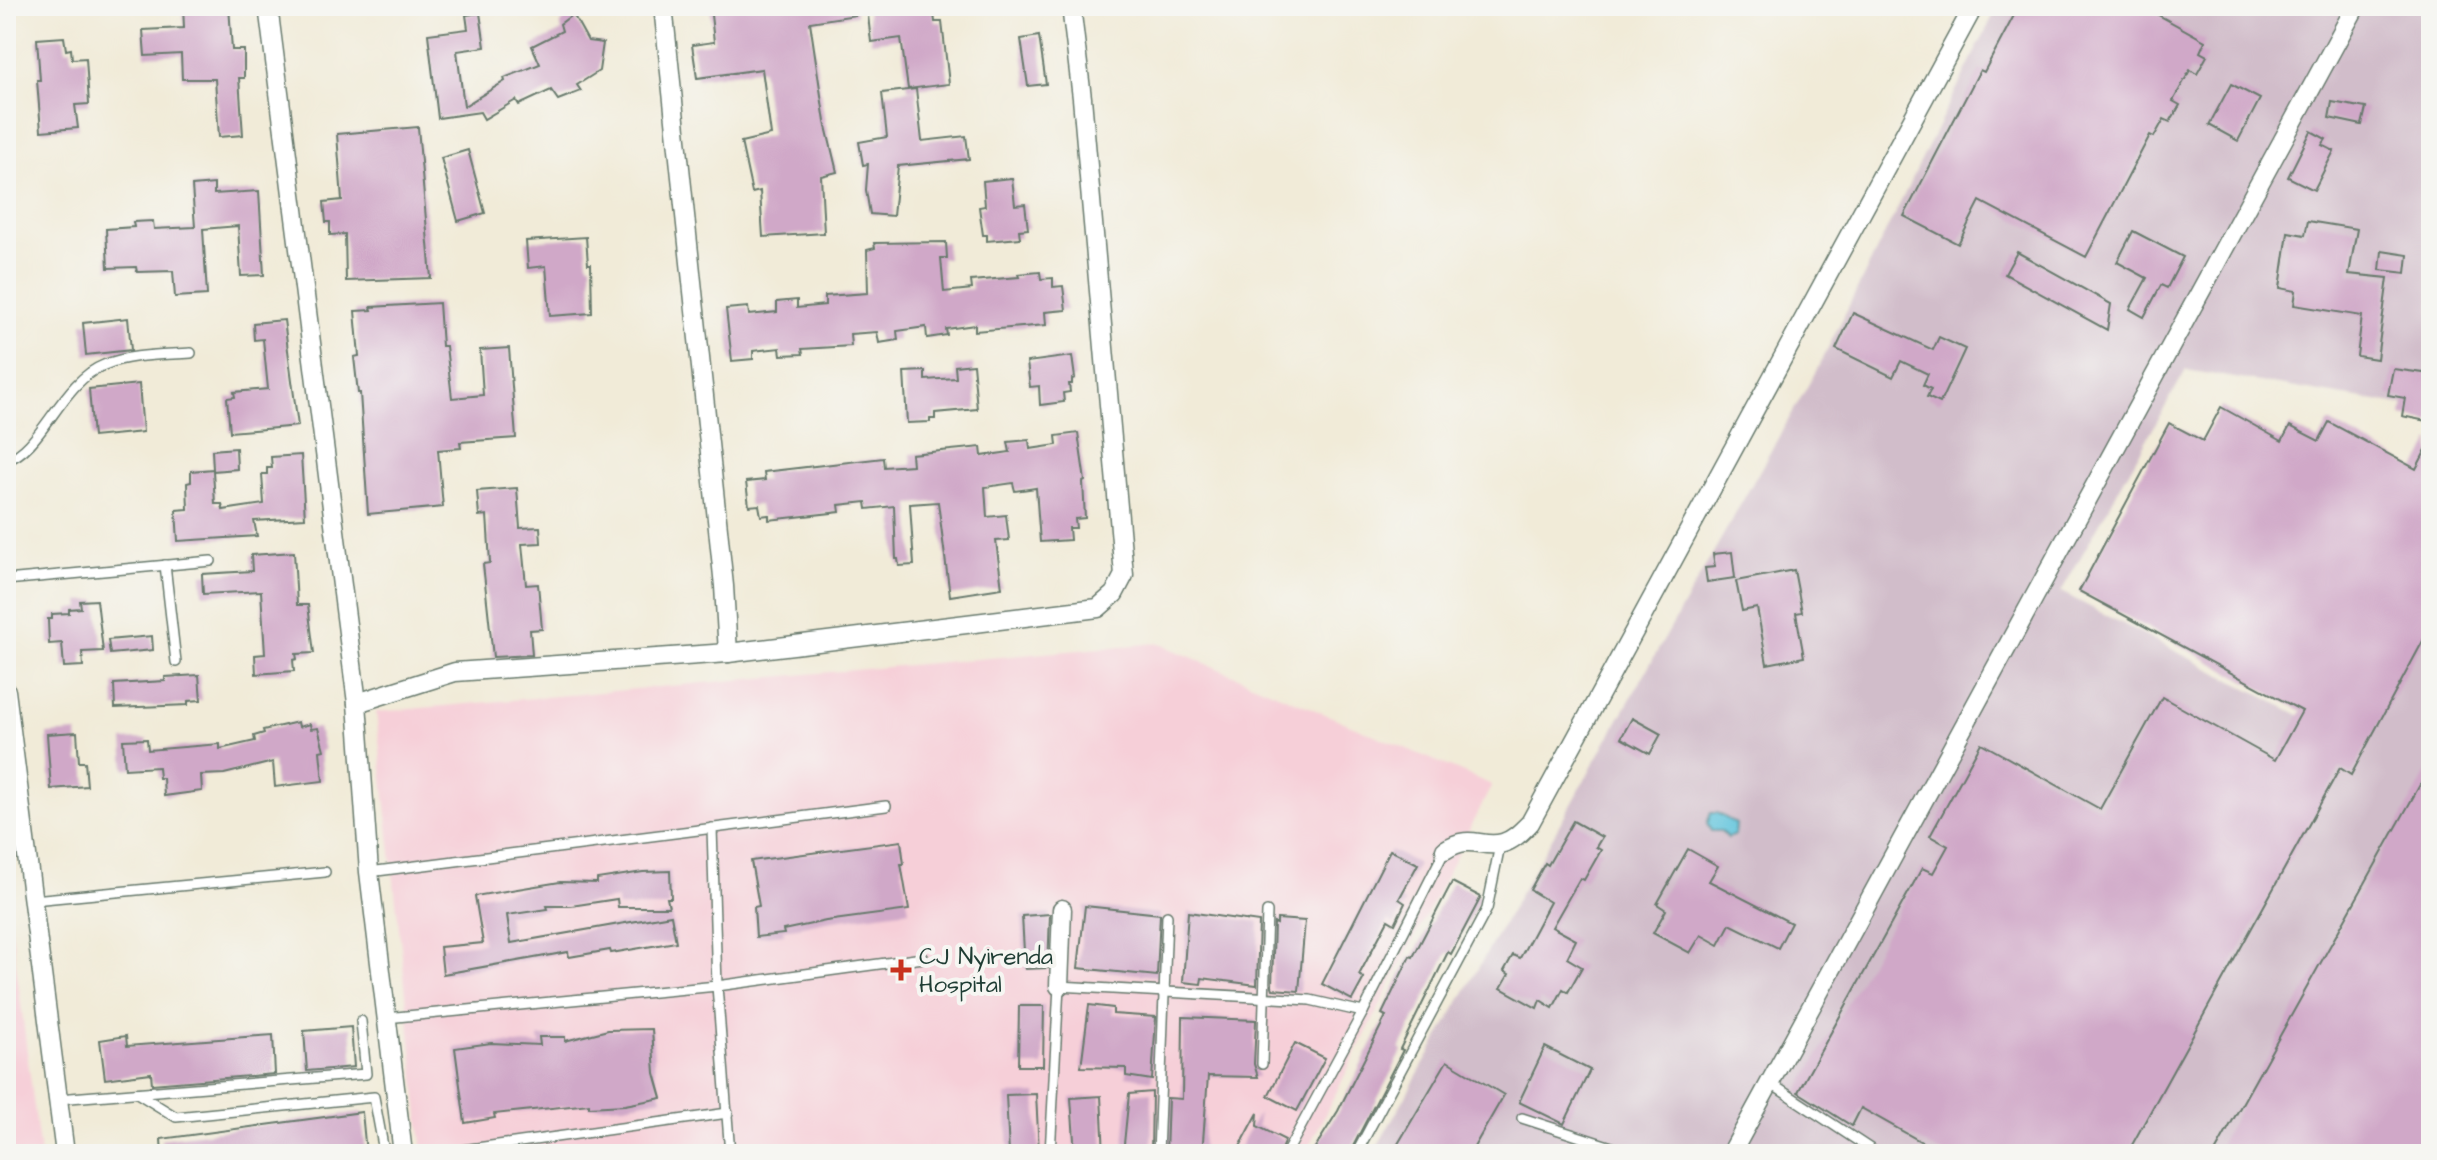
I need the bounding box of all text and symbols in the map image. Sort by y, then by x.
place label: CJ Nyirenda Hospital [919,940,1053,1002]
marker: CJ Nyirenda Hospital [890,959,912,981]

